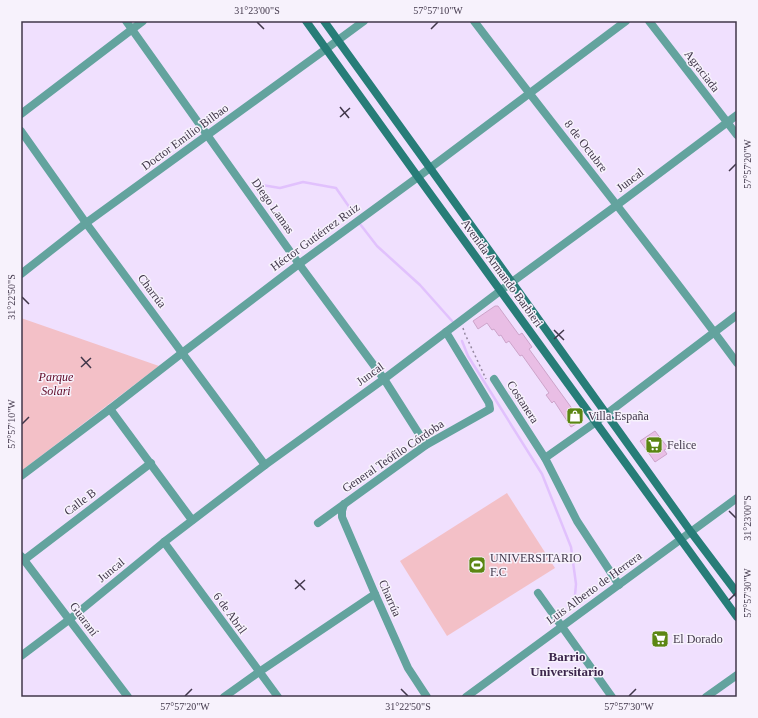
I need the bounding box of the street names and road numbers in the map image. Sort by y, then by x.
street label: Agraciada [681,47,723,95]
street label: Doctor Emilio Bilbao [139,101,231,173]
street label: 8 de Octubre [561,117,611,175]
street label: Juncal [614,165,647,195]
street label: Diego Lamas [249,176,297,237]
street label: Héctor Gutiérrez Ruiz [268,200,362,274]
street label: Avenida Armando Barbieri [458,216,546,330]
street label: Charrúa [135,271,170,311]
street label: Juncal [353,359,387,389]
street label: Costanera [504,378,542,426]
street label: General Teófilo Córdoba [340,416,447,495]
street label: Calle B [61,485,99,519]
street label: Luis Alberto de Herrera [544,548,645,627]
street label: Juncal [95,554,128,585]
street label: Charrúa [376,577,405,619]
street label: 6 de Abril [210,589,250,637]
street label: Guaraní [67,599,102,639]

